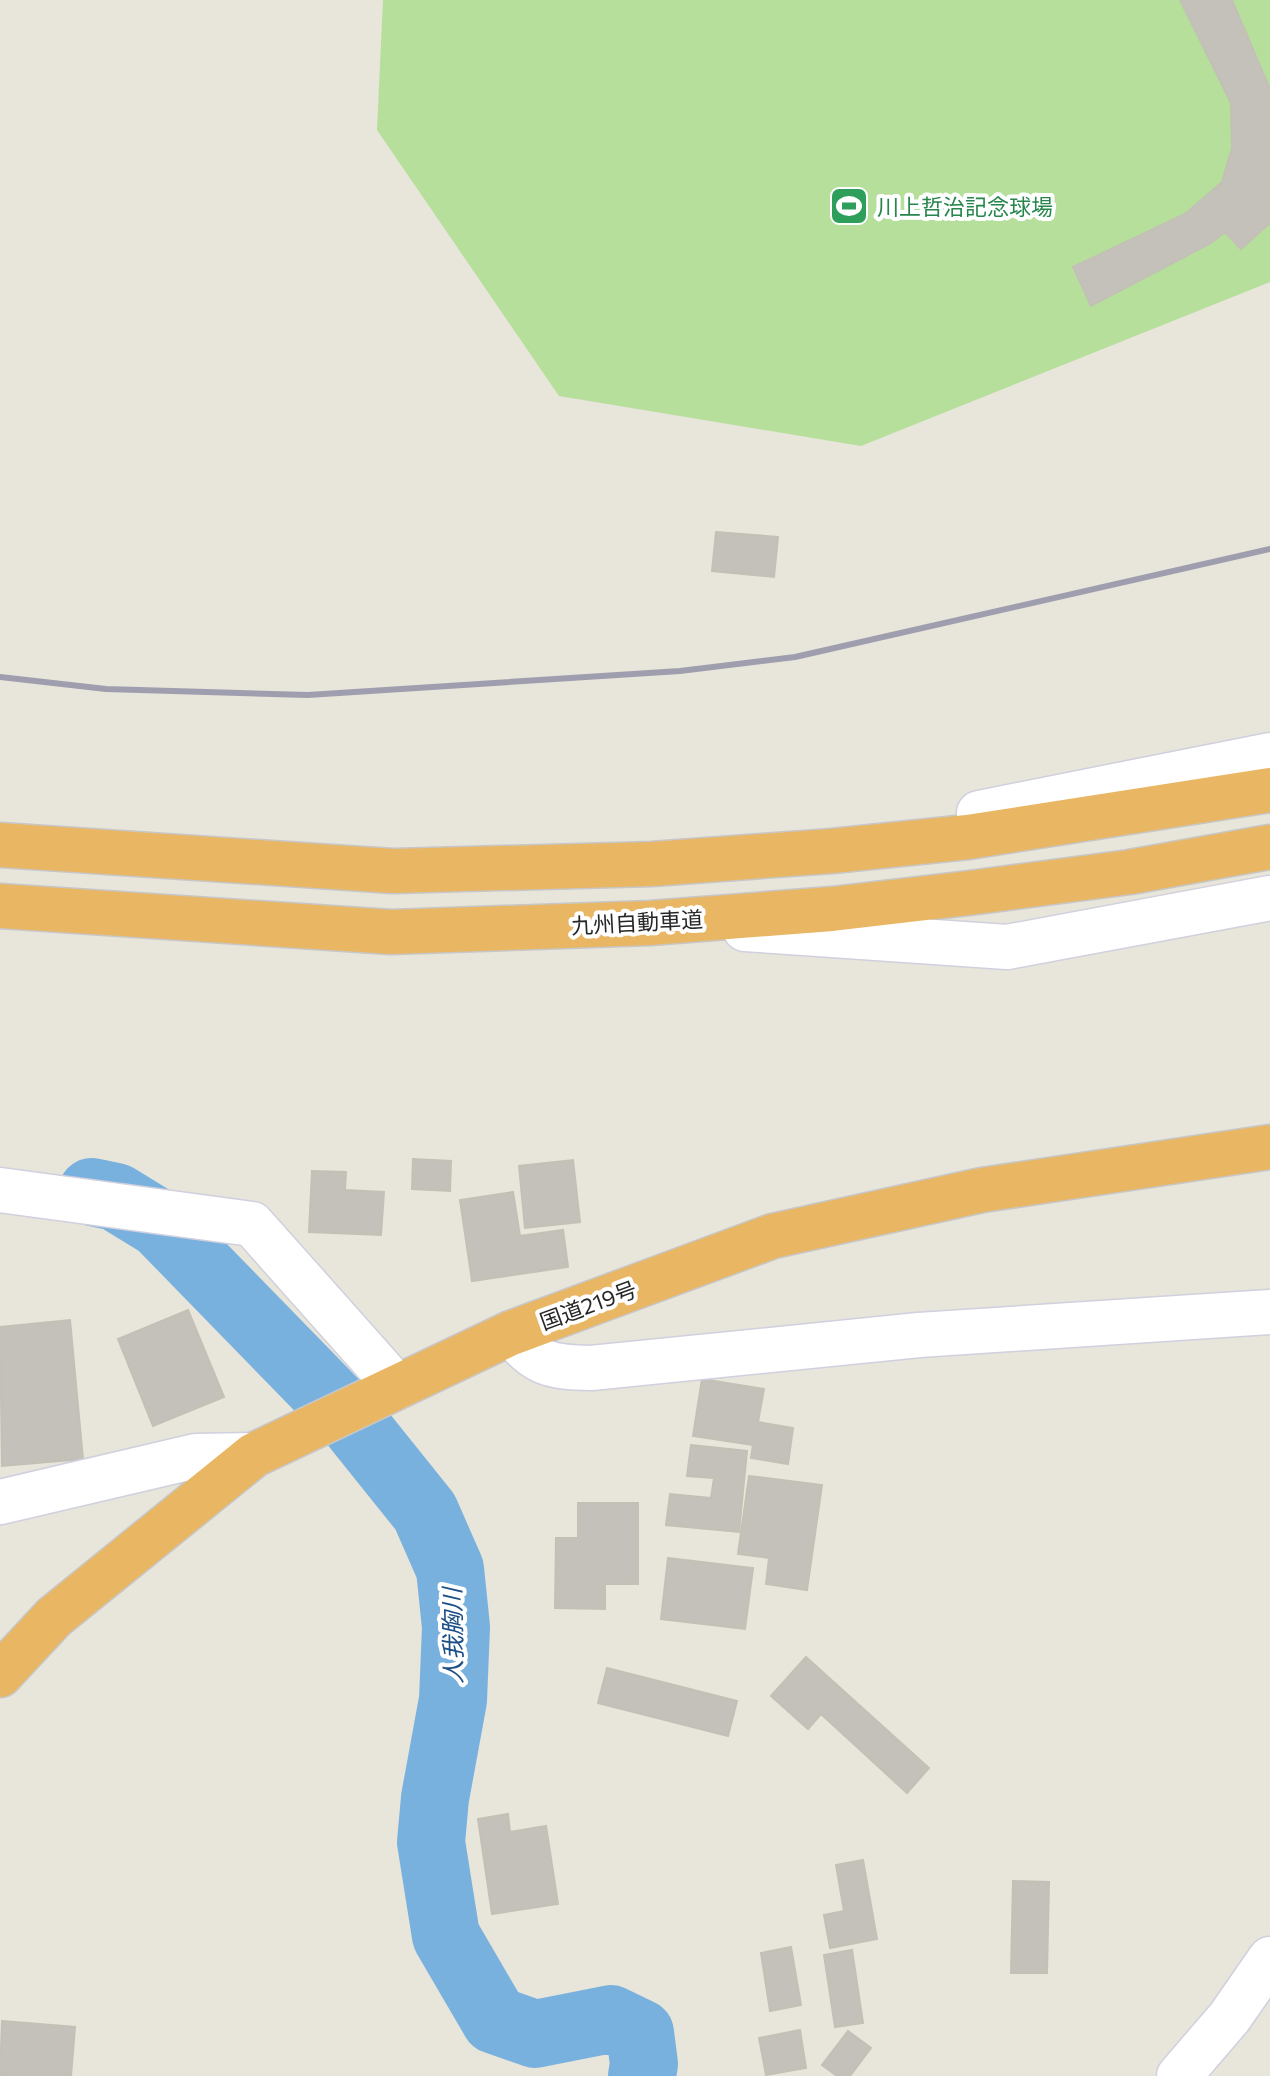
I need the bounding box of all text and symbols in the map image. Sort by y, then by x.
sports icon: 川上哲治記念球場 [828,185,870,227]
place label: 川上哲治記念球場 [877,193,1053,220]
street label: 九州自動車道 [570,905,704,939]
street label: 国道219号 [536,1275,640,1335]
water label: 人我胸川 [437,1585,467,1684]

